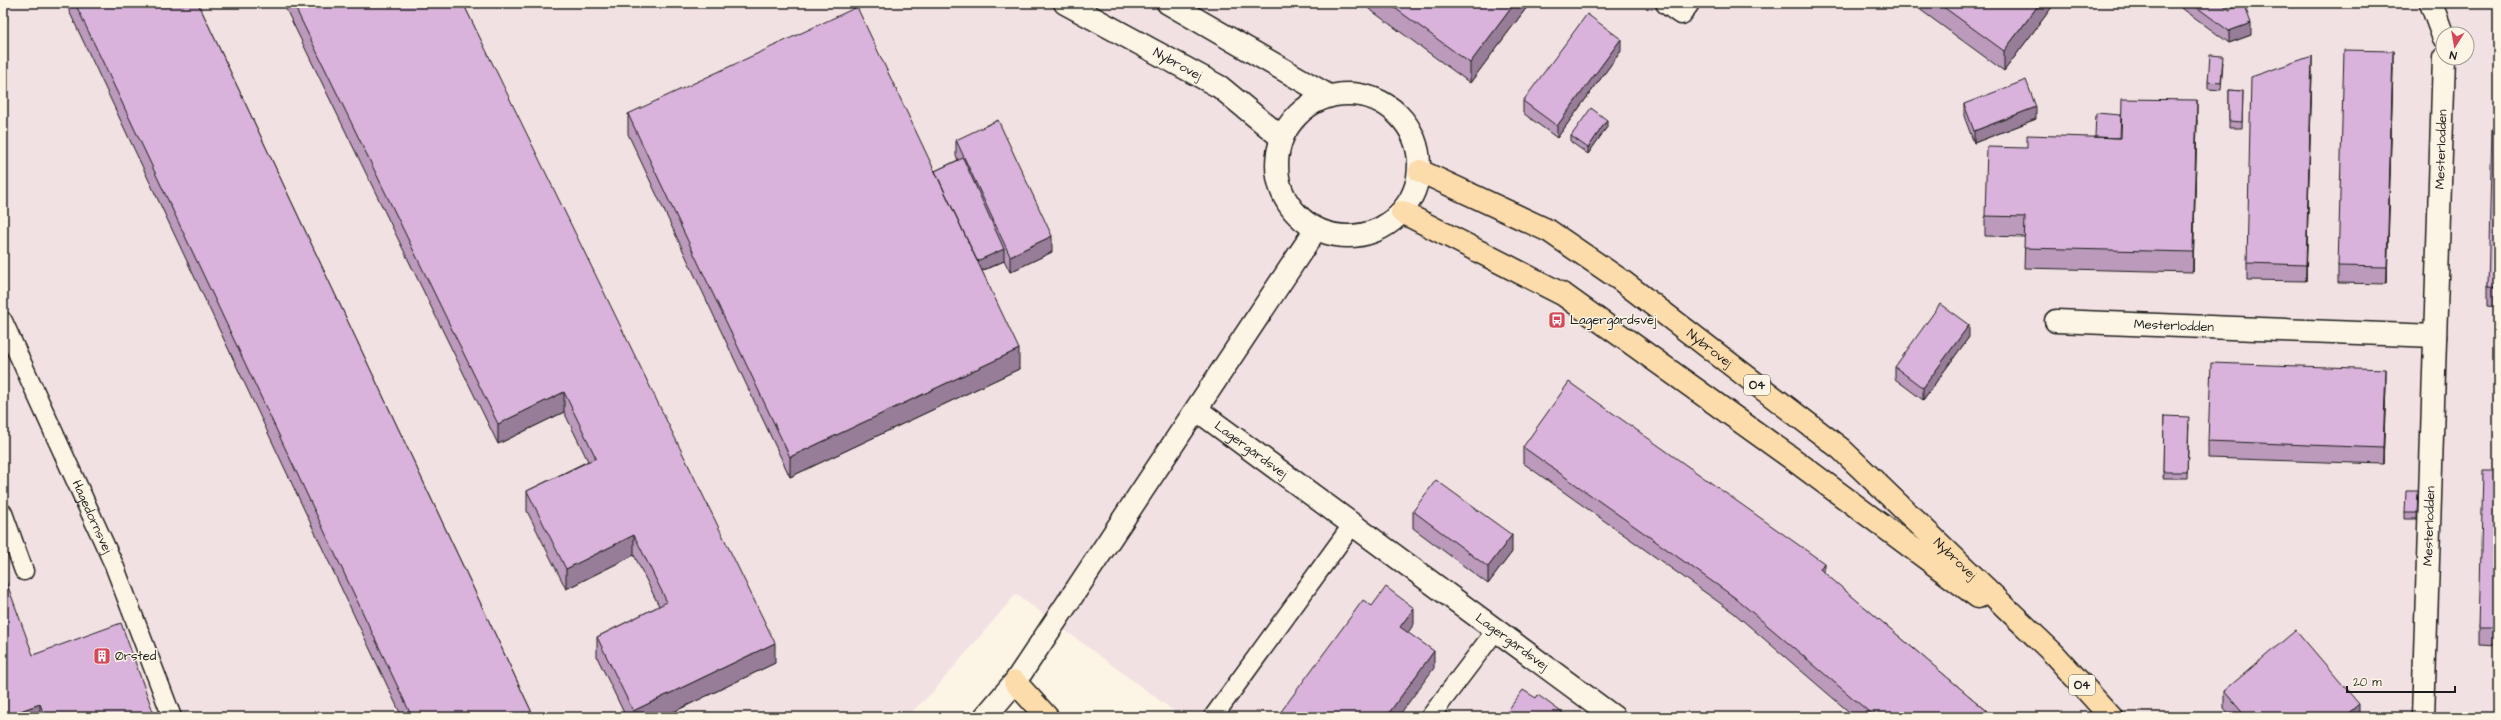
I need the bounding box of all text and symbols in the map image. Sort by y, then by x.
north arrow [2435,26,2475,66]
street label: Nybrovej [1150,43,1206,85]
text: N [2448,47,2458,63]
street label: Mesterlodden [2431,108,2451,190]
bus stop icon: Lagergårdsvej [1547,310,1567,330]
place label: Lagergårdsvej [1570,311,1657,330]
street label: Mesterlodden [2134,315,2215,336]
street label: Nybrovej [1683,325,1737,372]
road number: O4 [1744,375,1770,395]
street label: Lagergårdsvej [1211,417,1292,483]
street label: Hagedornsvej [68,477,117,557]
street label: Mesterlodden [2419,485,2439,566]
street label: Nybrovej [1930,534,1981,584]
street label: Lagergårdsvej [1472,609,1553,675]
building icon: Ørsted [92,646,112,666]
place label: Ørsted [115,647,157,665]
scale bar [2347,668,2455,694]
text: 20 m [2353,674,2382,691]
road number: O4 [2069,675,2095,695]

